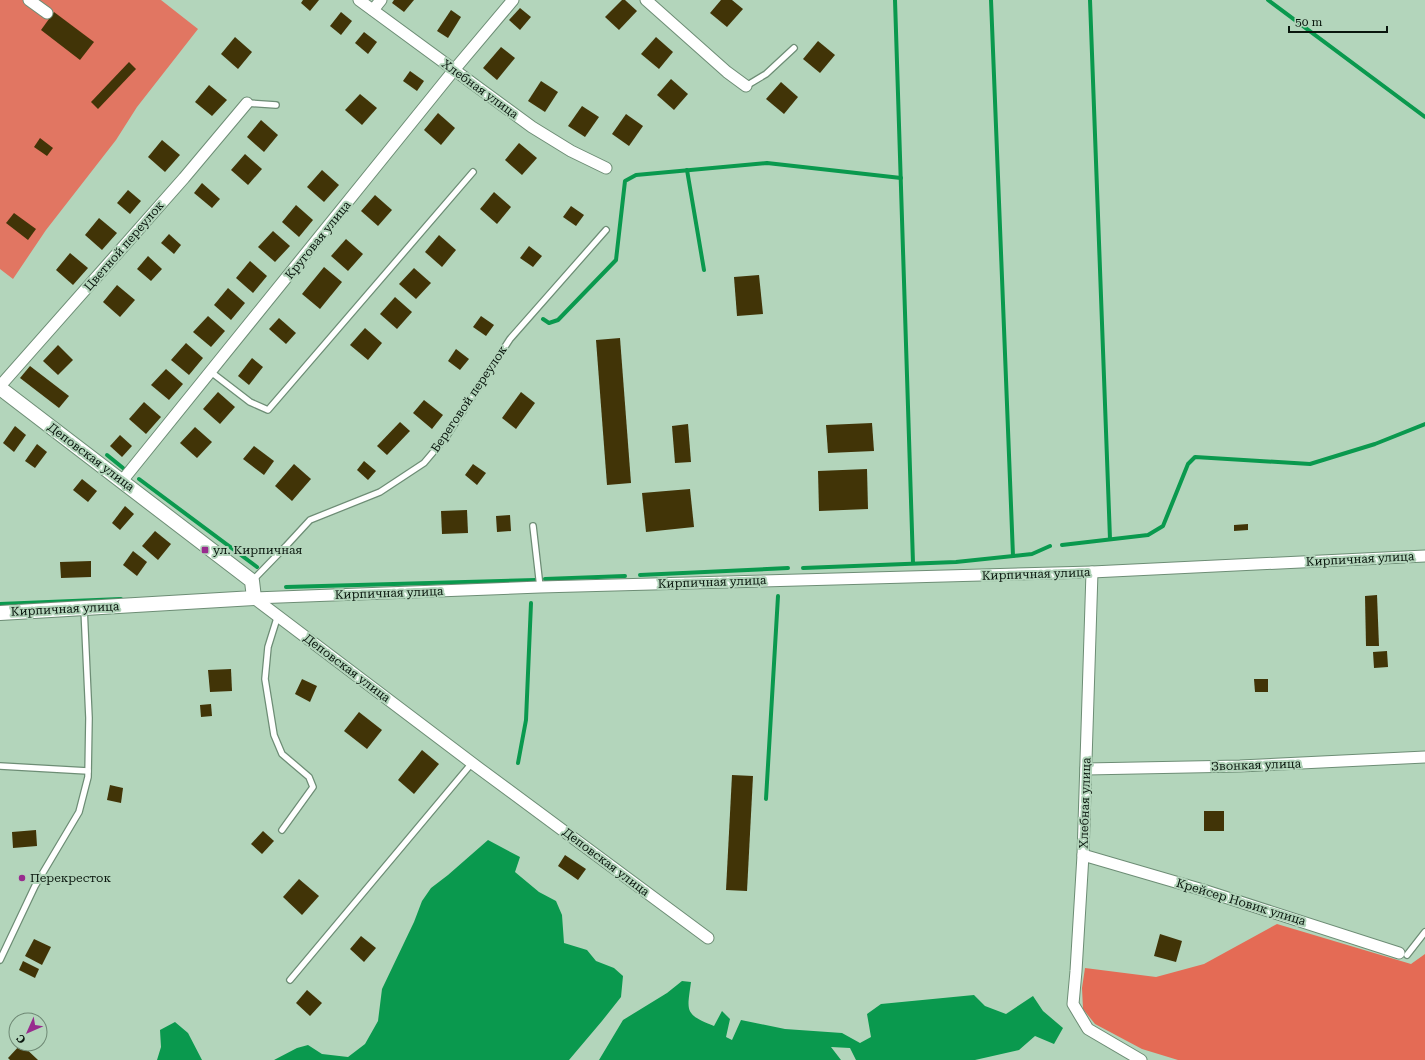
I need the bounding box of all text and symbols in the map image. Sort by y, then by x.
scale bar [1289,8,1387,34]
text: 50 m [1295,15,1322,29]
street label: Хлебная улица [439,57,521,122]
street label: Цветной переулок [81,198,167,294]
street label: Круговая улица [282,198,354,282]
street label: Береговой переулок [428,343,510,455]
street label: Деповская улица [45,420,137,494]
place label: ул. Кирпичная [213,543,303,557]
marker: ул. Кирпичная [200,545,210,555]
street label: Кирпичная улица [1305,549,1415,569]
street label: Кирпичная улица [981,565,1091,583]
street label: Кирпичная улица [657,573,767,591]
street label: Кирпичная улица [334,584,444,602]
street label: Кирпичная улица [10,599,120,619]
street label: Деповская улица [301,631,393,705]
street label: Звонкая улица [1211,756,1302,774]
street label: Хлебная улица [1076,757,1094,849]
street label: Деповская улица [560,825,652,899]
place label: Перекресток [30,871,111,885]
marker: Перекресток [17,873,27,883]
street label: Крейсер Новик улица [1175,876,1308,929]
north arrow [8,1012,48,1052]
text: С [14,1031,29,1046]

